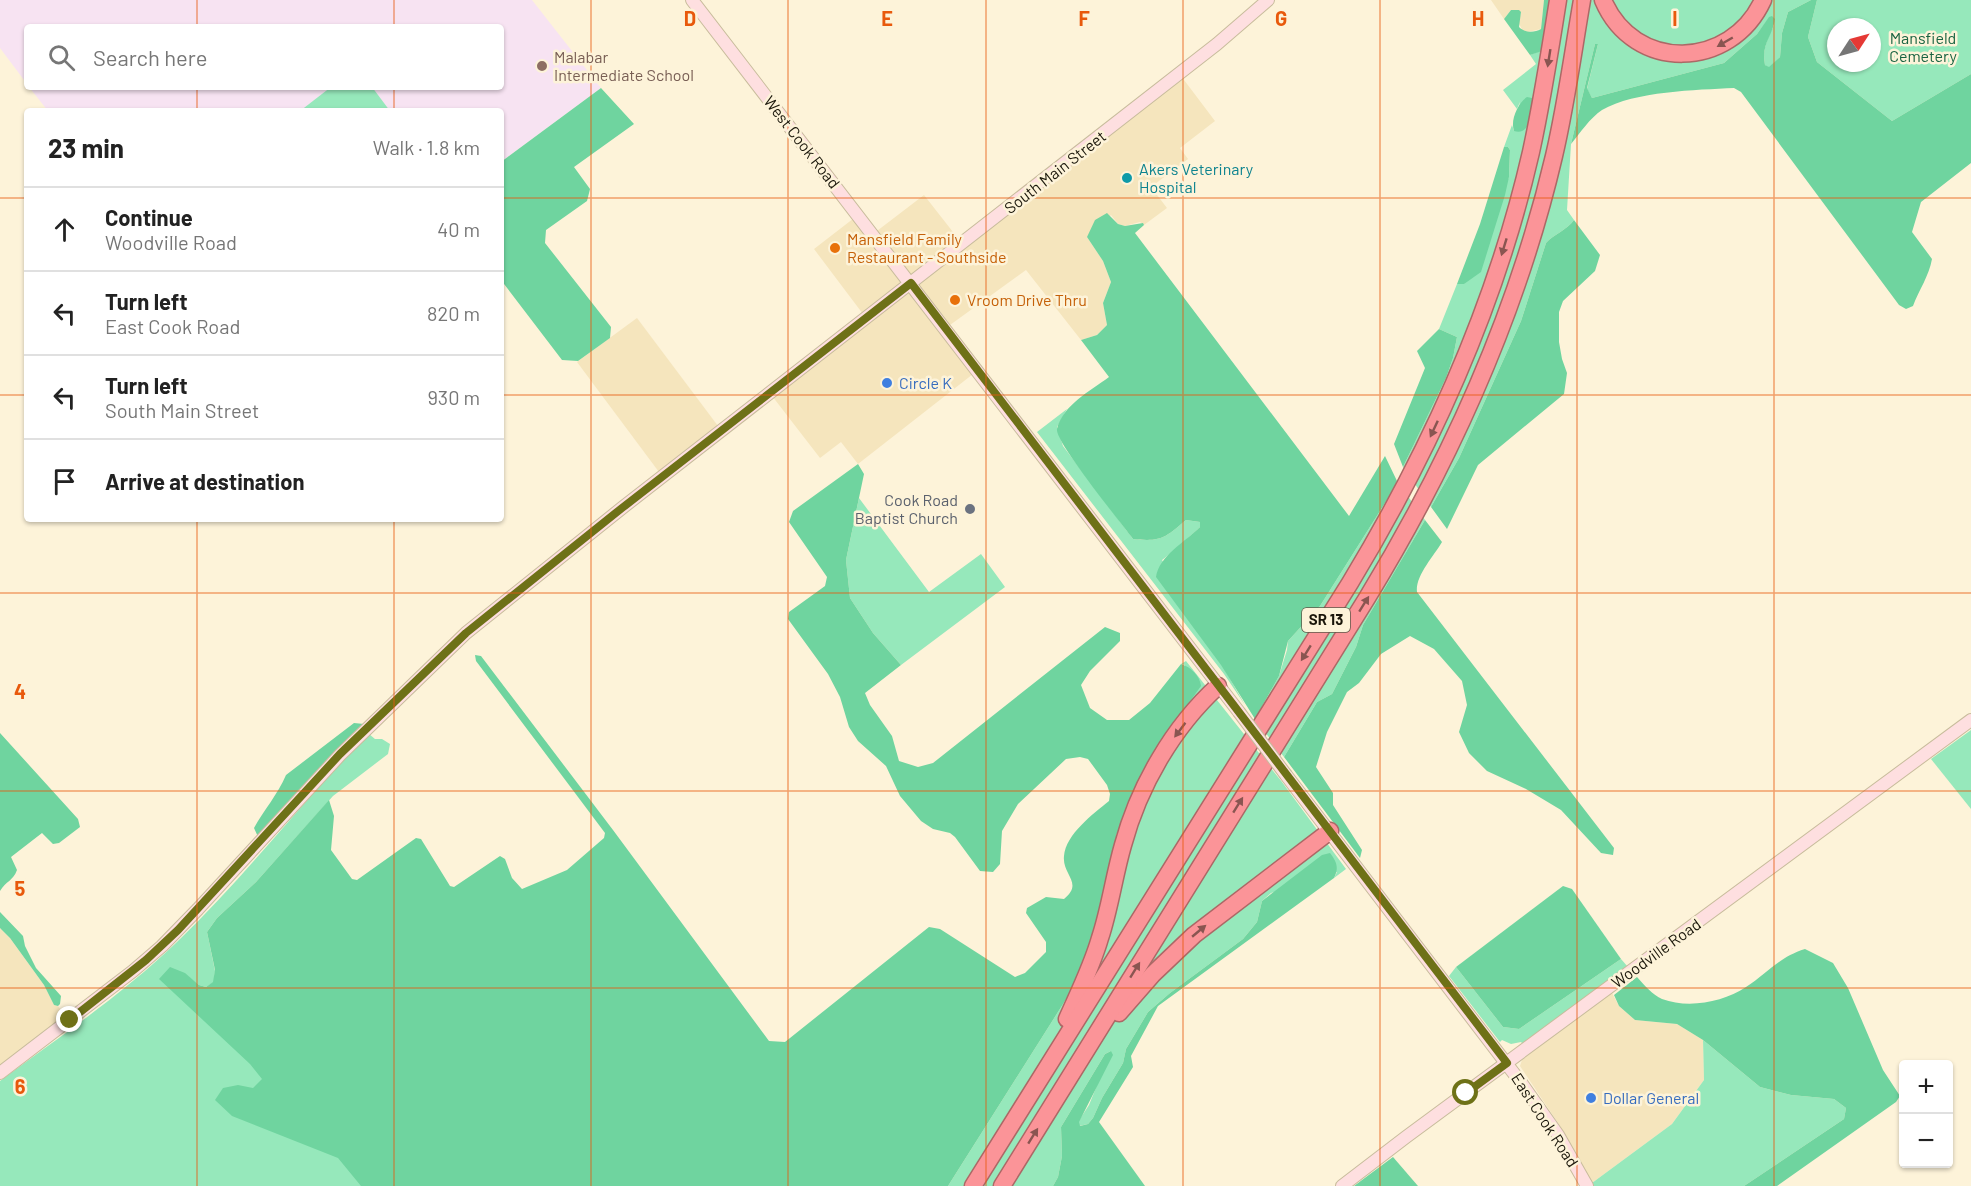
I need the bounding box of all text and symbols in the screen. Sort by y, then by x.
text: D [684,6,696,30]
text: E [881,6,893,30]
text: F [1078,6,1090,30]
text: G [1275,6,1287,30]
text: H [1472,6,1484,30]
text: I [1672,6,1678,30]
north arrow [1827,18,1881,72]
search box [24,24,504,90]
park label: Mansfield Cemetery [1889,28,1957,65]
one-way arrow [1717,37,1733,48]
icon: search [45,41,78,74]
text: Search here [93,44,207,70]
place label: Malabar Intermediate School [554,47,694,84]
one-way arrow [1544,48,1553,67]
marker: Malabar Intermediate School [535,59,549,73]
street label: West Cook Road [760,92,844,192]
street label: South Main Street [1000,126,1109,217]
text: 23 min [48,132,124,163]
text: Walk · 1.8 km [373,135,480,159]
place label: Akers Veterinary Hospital [1139,159,1254,196]
marker: Akers Veterinary Hospital [1120,171,1134,185]
text: Continue [105,204,193,230]
icon: ahead [48,213,81,246]
text: 40 m [437,217,480,241]
place label: Mansfield Family Restaurant - Southside [847,229,1007,266]
text: Woodville Road [105,230,237,254]
one-way arrow [1499,239,1509,257]
marker: Mansfield Family Restaurant - Southside [828,241,842,255]
text: Turn left [105,288,188,314]
place label: Vroom Drive Thru [967,290,1087,309]
marker: Vroom Drive Thru [948,293,962,307]
icon: left [48,297,81,330]
text: 820 m [427,301,480,325]
text: East Cook Road [105,314,240,338]
text: Turn left [105,372,188,398]
place label: Circle K [899,373,952,392]
marker: Circle K [880,376,894,390]
icon: left [48,381,81,414]
text: 930 m [427,385,480,409]
text: South Main Street [105,398,259,422]
one-way arrow [1429,421,1438,438]
icon: arrive [48,465,81,498]
text: Arrive at destination [105,468,304,494]
place label: Cook Road Baptist Church [855,490,958,527]
marker: Cook Road Baptist Church [963,502,977,516]
one-way arrow [1358,596,1369,612]
road number: SR 13 [1302,608,1350,632]
one-way arrow [1300,645,1311,661]
text: 4 [14,679,26,703]
one-way arrow [1174,721,1186,737]
one-way arrow [1233,797,1244,813]
text: 5 [15,876,26,900]
street label: Woodville Road [1607,914,1704,991]
one-way arrow [1191,925,1206,938]
one-way arrow [1130,962,1141,978]
route end [56,1006,82,1032]
map controls [1899,1060,1953,1168]
button: + [1899,1060,1953,1114]
street label: East Cook Road [1508,1069,1583,1170]
text: 6 [15,1074,26,1098]
route start [1452,1079,1478,1105]
place label: Dollar General [1603,1088,1699,1107]
marker: Dollar General [1584,1091,1598,1105]
button: − [1899,1114,1953,1168]
one-way arrow [1027,1128,1038,1144]

